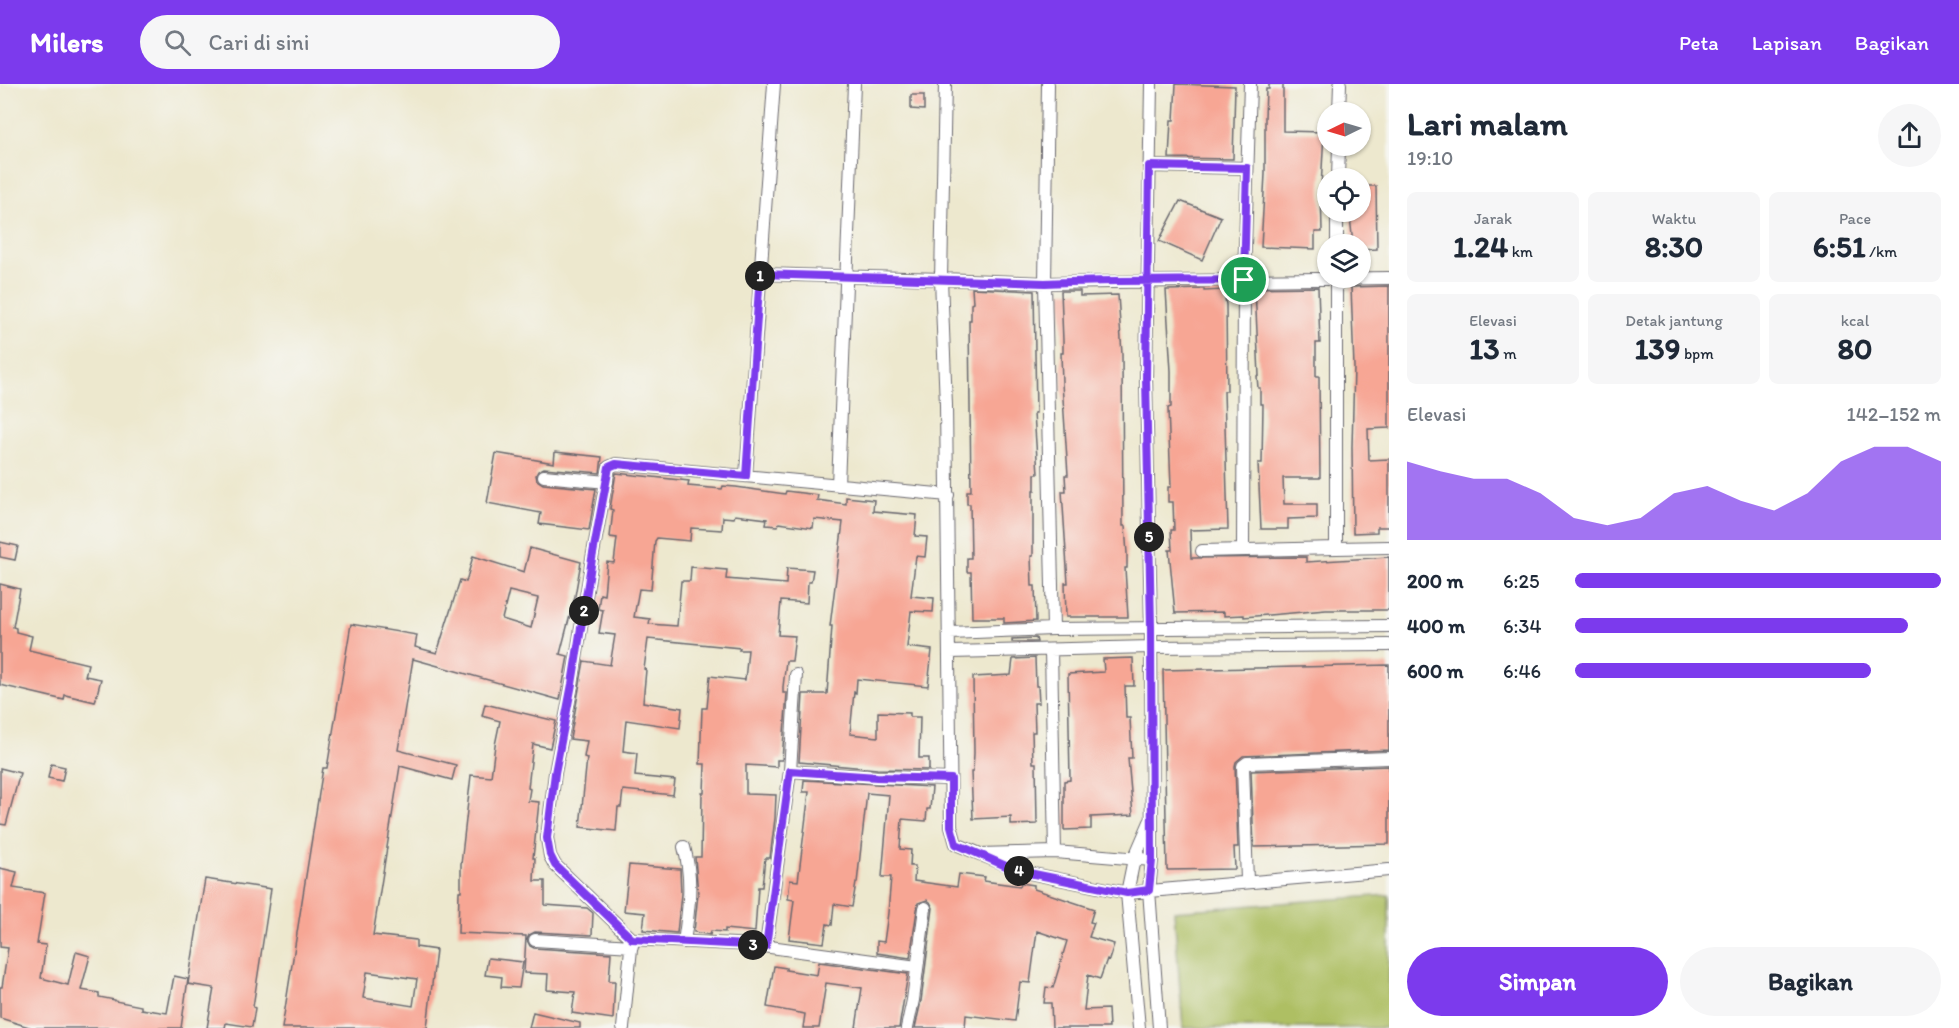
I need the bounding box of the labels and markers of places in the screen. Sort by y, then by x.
pin [1218,254,1269,305]
pin: 1 [745,261,775,291]
pin: 5 [1134,522,1164,552]
pin: 2 [569,596,599,626]
pin: 4 [1004,856,1034,886]
pin: 3 [738,930,768,960]

